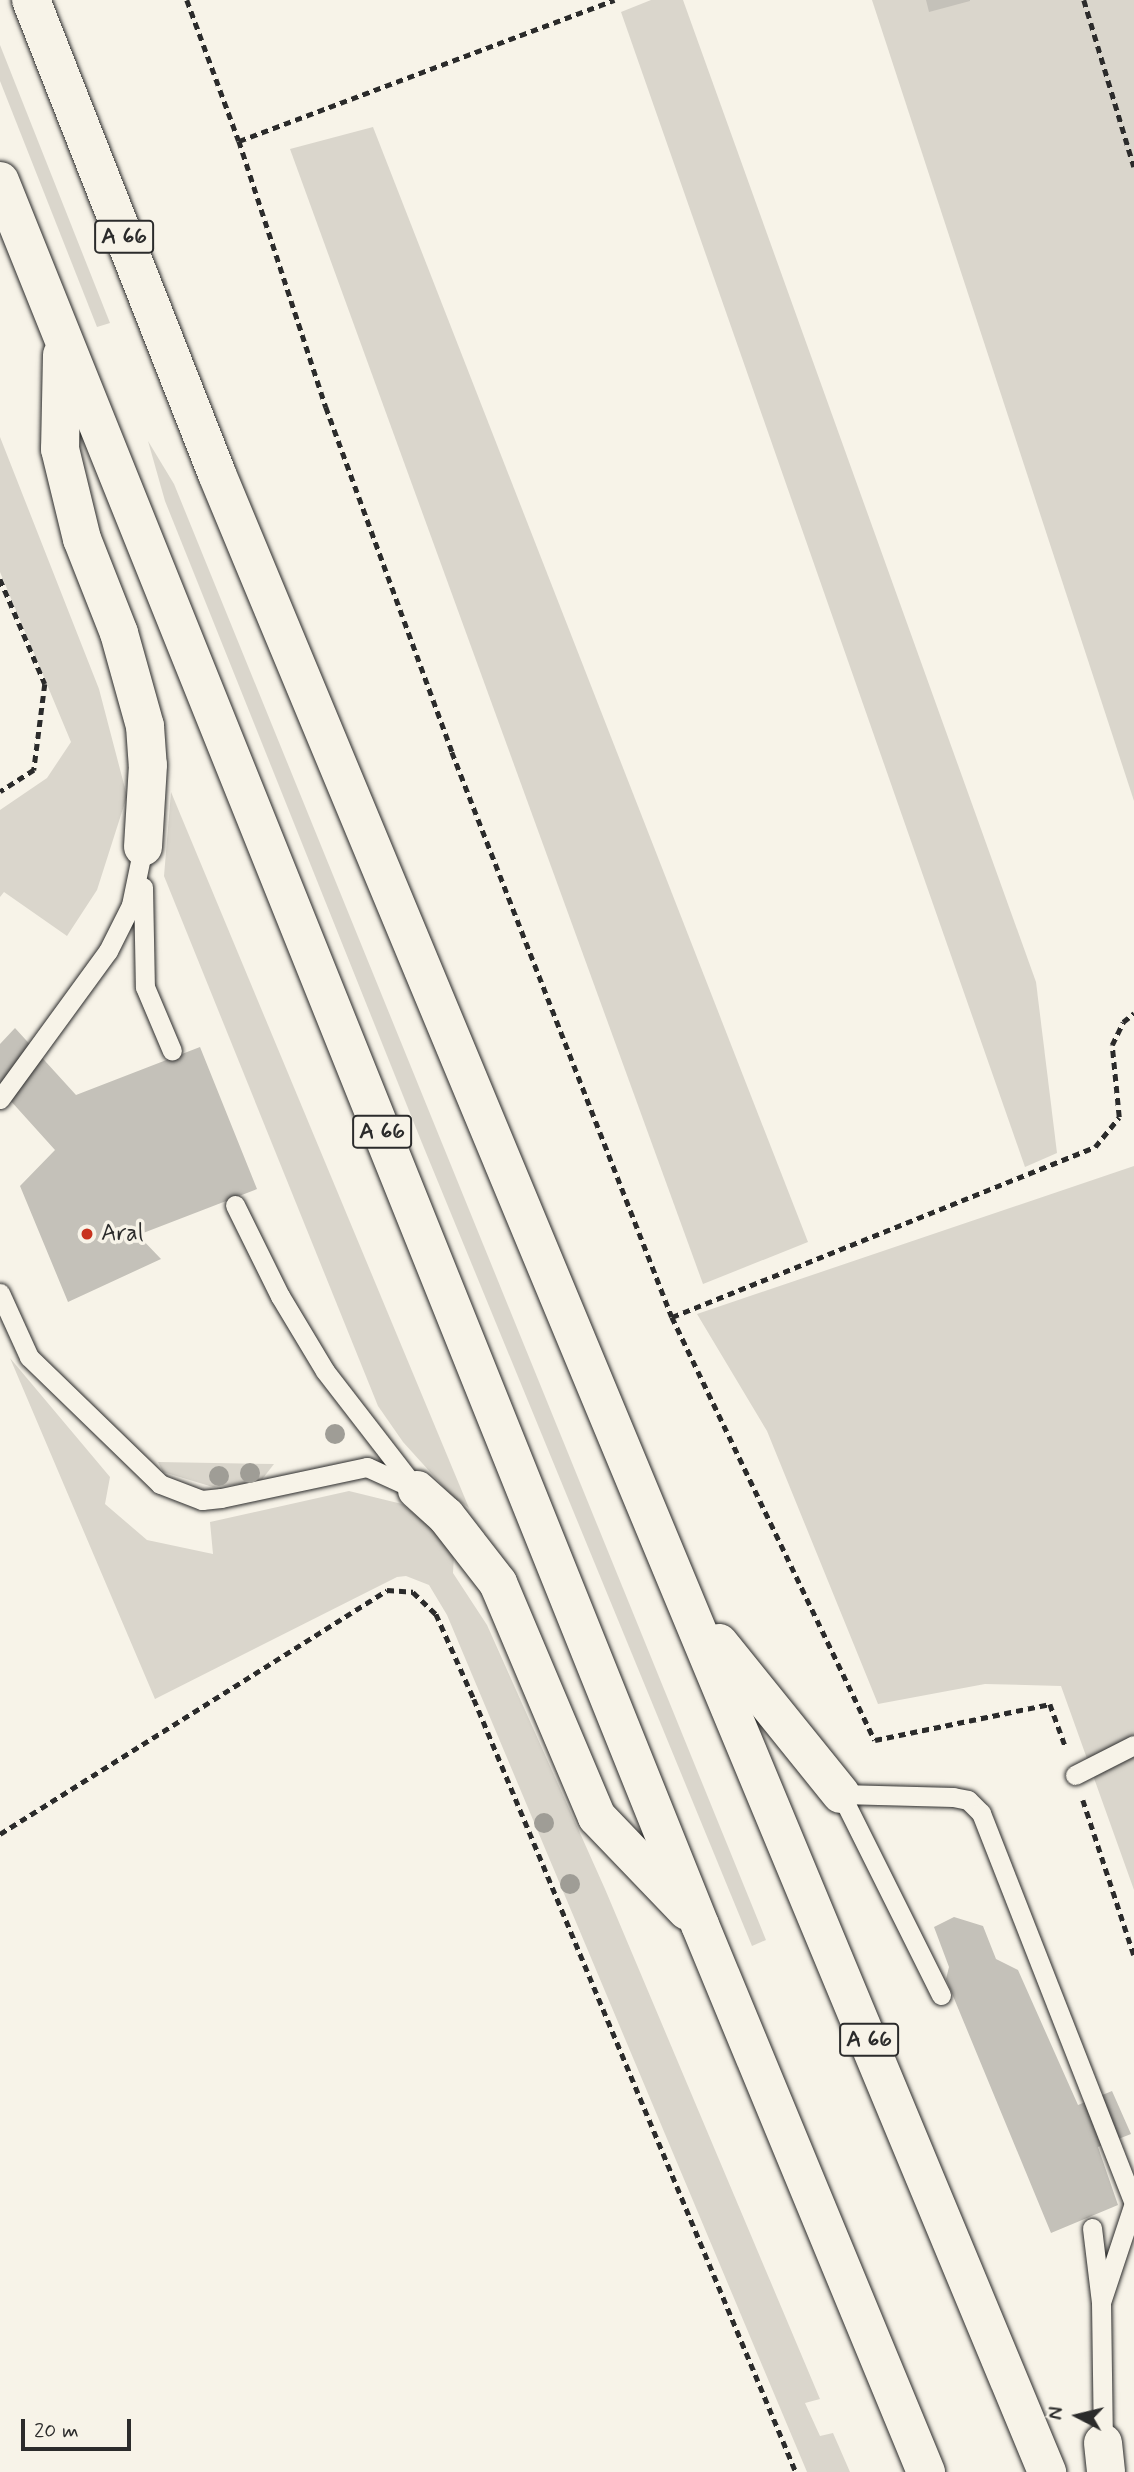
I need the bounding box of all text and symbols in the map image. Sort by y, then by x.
road number: A 66 [92,218,156,256]
road number: A 66 [350,1112,414,1152]
place label: Aral [101,1220,144,1248]
marker: Aral [79,1226,95,1242]
road number: A 66 [838,2021,900,2060]
north arrow [1043,2381,1113,2451]
scale bar [24,2406,135,2450]
text: N [1043,2406,1070,2421]
text: 20 m [34,2417,79,2445]

